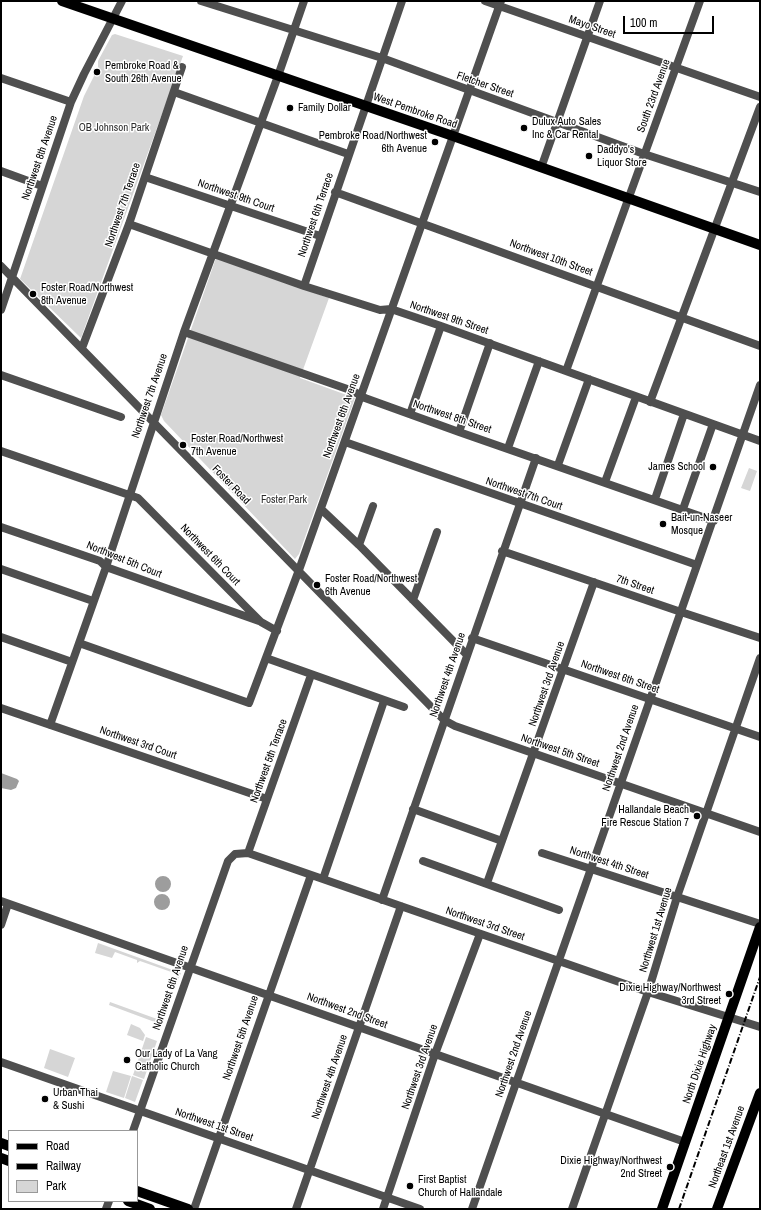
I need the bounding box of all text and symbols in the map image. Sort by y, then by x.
scale bar [625,8,716,34]
street label: Mayo Street [567,13,617,41]
text: 100 m [630,15,657,31]
street label: South 23rd Avenue [635,58,673,134]
place label: Pembroke Road & South 26th Avenue [105,59,182,85]
marker: Pembroke Road & South 26th Avenue [92,67,102,77]
street label: Fletcher Street [455,69,515,101]
street label: West Pembroke Road [371,90,459,132]
place label: Family Dollar [298,101,351,115]
marker: Family Dollar [285,103,295,113]
street label: Northwest 8th Avenue [19,114,61,202]
place label: Dulux Auto Sales Inc & Car Rental [532,115,601,141]
park label: OB Johnson Park [79,121,149,135]
marker: Dulux Auto Sales Inc & Car Rental [519,123,529,133]
place label: Pembroke Road/Northwest 6th Avenue [319,129,427,155]
marker: Pembroke Road/Northwest 6th Avenue [430,137,440,147]
place label: Daddyo's Liquor Store [597,143,647,169]
marker: Daddyo's Liquor Store [584,151,594,161]
street label: Northwest 7th Terrace [102,161,144,249]
street label: Northwest 6th Terrace [295,171,337,259]
street label: Northwest 9th Court [196,177,276,215]
street label: Northwest 10th Street [508,237,594,279]
place label: Foster Road/Northwest 8th Avenue [41,281,133,307]
marker: Foster Road/Northwest 8th Avenue [28,289,38,299]
street label: Northwest 9th Street [408,298,490,338]
street label: Northwest 7th Avenue [129,352,171,440]
street label: Northwest 6th Avenue [321,372,363,460]
street label: Northwest 8th Street [411,397,493,437]
place label: Foster Road/Northwest 7th Avenue [191,432,283,458]
marker: Foster Road/Northwest 7th Avenue [178,440,188,450]
place label: James School [648,460,705,474]
marker: James School [708,462,718,472]
street label: Foster Road [209,463,253,507]
street label: Northwest 7th Court [484,475,564,513]
park label: Foster Park [261,493,307,507]
place label: Bait-un-Naseer Mosque [671,511,732,537]
marker: Bait-un-Naseer Mosque [658,519,668,529]
street label: Northwest 6th Court [177,522,243,588]
street label: Northwest 5th Court [84,539,164,581]
place label: Foster Road/Northwest 6th Avenue [325,572,417,598]
street label: 7th Street [614,572,656,598]
marker: Foster Road/Northwest 6th Avenue [312,580,322,590]
street label: Northwest 4th Avenue [427,631,469,719]
street label: Northwest 3rd Avenue [526,640,568,728]
street label: Northwest 6th Street [579,657,661,697]
street label: Northwest 2nd Avenue [600,703,642,793]
street label: Northwest 5th Terrace [248,717,290,805]
street label: Northwest 3rd Court [98,724,178,762]
street label: Northwest 5th Street [519,731,601,771]
place label: Hallandale Beach Fire Rescue Station 7 [601,803,689,829]
marker: Hallandale Beach Fire Rescue Station 7 [692,811,702,821]
street label: Northwest 4th Street [568,844,650,882]
street label: Northwest 1st Avenue [637,886,675,974]
street label: Northwest 3rd Street [444,904,526,944]
street label: Northwest 6th Avenue [150,944,192,1032]
place label: Dixie Highway/Northwest 3rd Street [619,981,721,1007]
marker: Dixie Highway/Northwest 3rd Street [724,989,734,999]
street label: Northwest 2nd Street [305,990,389,1032]
street label: Northwest 5th Avenue [220,994,262,1082]
street label: Northwest 2nd Avenue [493,1009,535,1099]
street label: Northwest 3rd Avenue [399,1023,441,1111]
street label: North Dixie Highway [680,1023,720,1105]
street label: Northwest 4th Avenue [309,1033,351,1121]
place label: Our Lady of La Vang Catholic Church [135,1047,218,1073]
marker: Our Lady of La Vang Catholic Church [122,1055,132,1065]
place label: Urban Thai & Sushi [53,1086,98,1112]
marker: Urban Thai & Sushi [40,1094,50,1104]
street label: Northeast 1st Avenue [706,1104,748,1190]
street label: Northwest 1st Street [173,1105,255,1145]
legend [8,1130,138,1202]
text: Road [46,1138,70,1154]
place label: Dixie Highway/Northwest 2nd Street [560,1154,662,1180]
text: Railway [46,1158,81,1174]
marker: Dixie Highway/Northwest 2nd Street [665,1162,675,1172]
place label: First Baptist Church of Hallandale [418,1173,502,1199]
text: Park [46,1178,66,1194]
marker: First Baptist Church of Hallandale [405,1181,415,1191]

